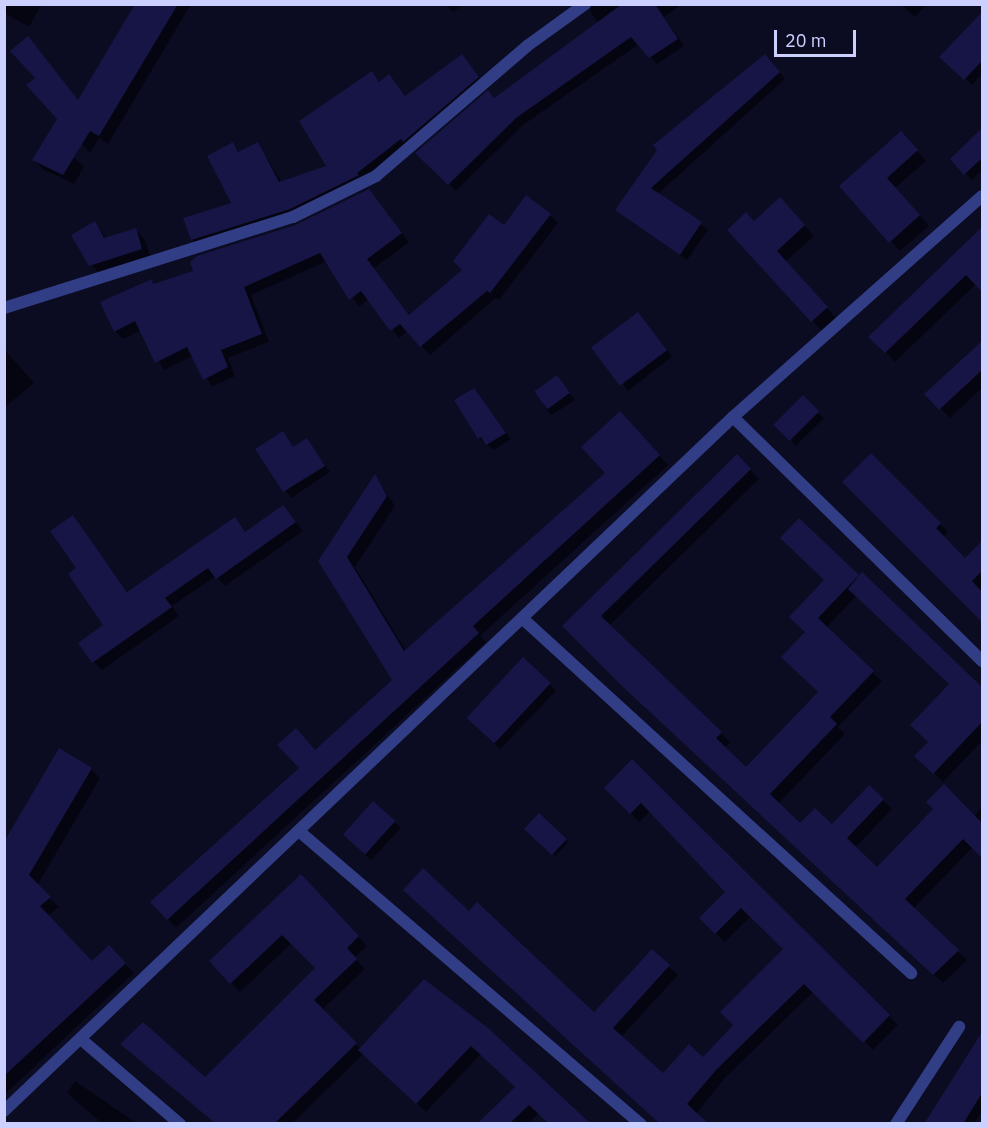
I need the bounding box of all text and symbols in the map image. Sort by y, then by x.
scale bar [777,18,860,56]
text: 20 m [785,29,827,52]

